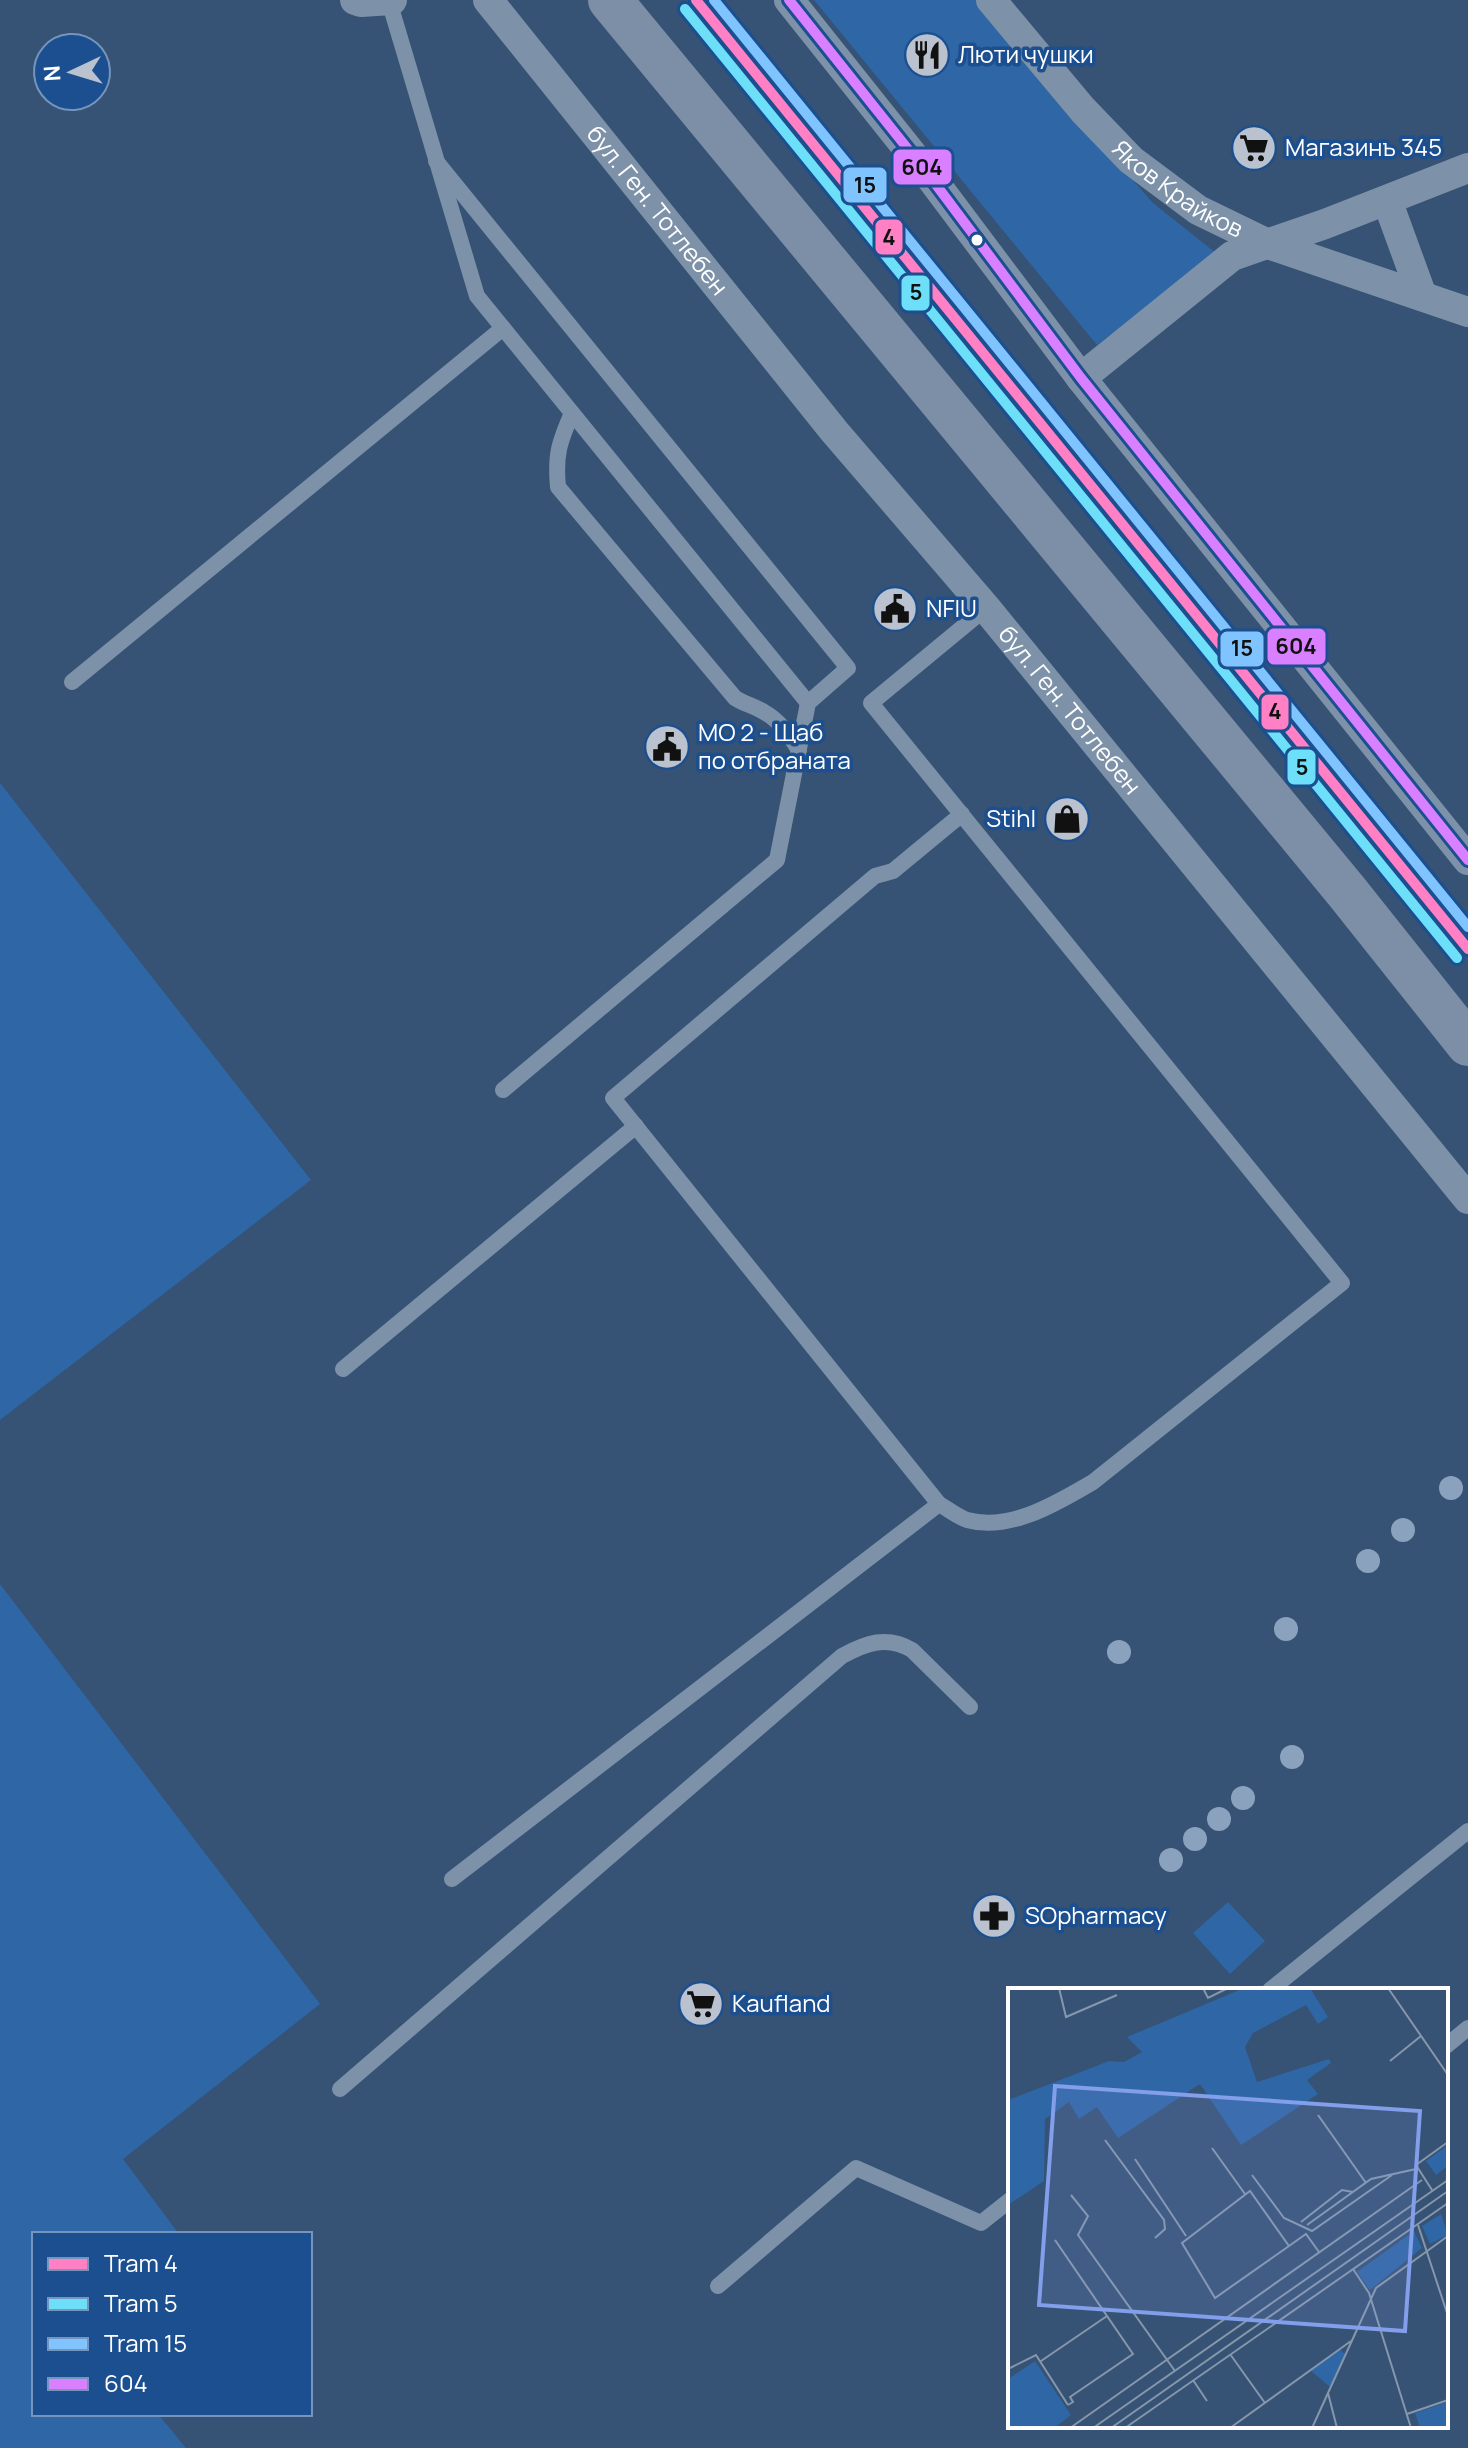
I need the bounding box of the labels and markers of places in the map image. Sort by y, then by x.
restaurant icon: Люти чушки [903,31,951,79]
place label: Люти чушки [958,37,1094,70]
supermarket icon: Магазинъ 345 [1230,124,1278,172]
place label: Магазинъ 345 [1285,130,1442,163]
unlabelled marker [969,232,985,248]
public building icon: NFIU [871,585,919,633]
place label: NFIU [926,591,977,624]
place label: МО 2 - Щаб по отбраната [698,715,851,776]
public building icon: МО 2 - Щаб по отбраната [643,723,691,771]
shop icon: Stihl [1043,795,1091,843]
place label: Stihl [986,801,1036,834]
pharmacy icon: SOpharmacy [970,1892,1018,1940]
place label: SOpharmacy [1025,1898,1167,1931]
supermarket icon: Kaufland [677,1980,725,2028]
place label: Kaufland [732,1986,831,2019]

